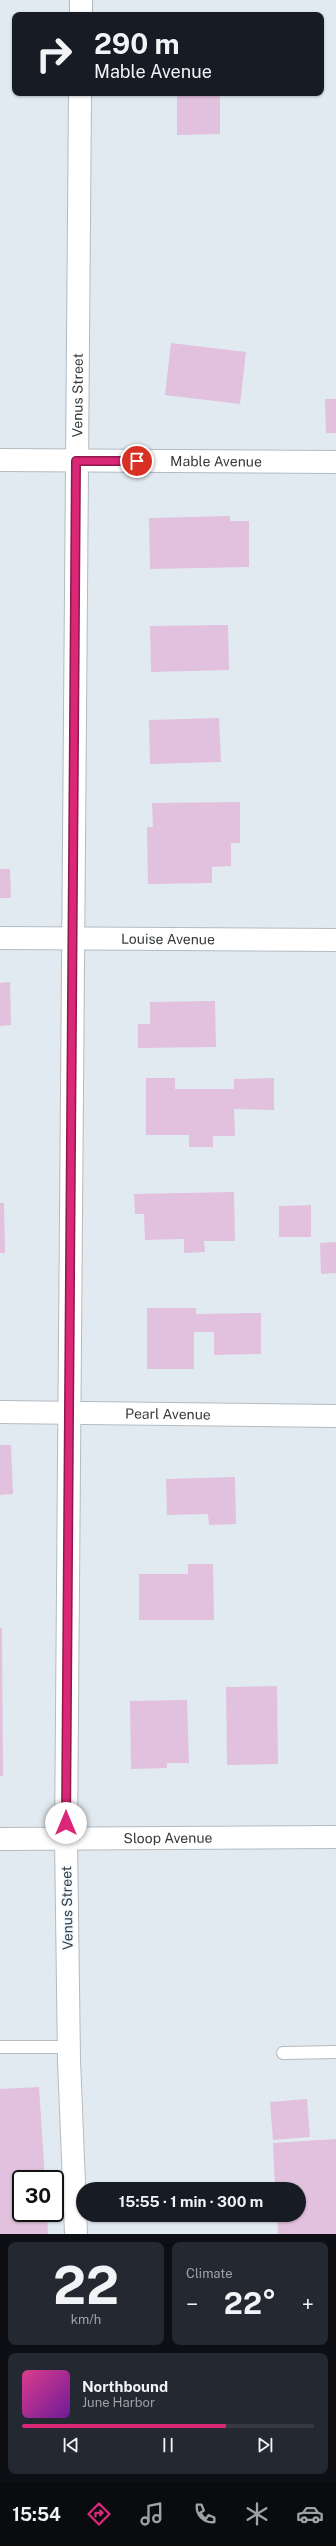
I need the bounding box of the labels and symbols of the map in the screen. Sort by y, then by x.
street label: Venus Street [69,353,86,437]
pin [120,444,154,478]
street label: Mable Avenue [170,453,262,470]
street label: Louise Avenue [121,931,215,947]
street label: Pearl Avenue [125,1405,211,1423]
position arrow [45,1802,87,1844]
street label: Sloop Avenue [123,1830,213,1846]
street label: Venus Street [58,1866,76,1950]
speed limit sign: 30 [12,2170,64,2222]

